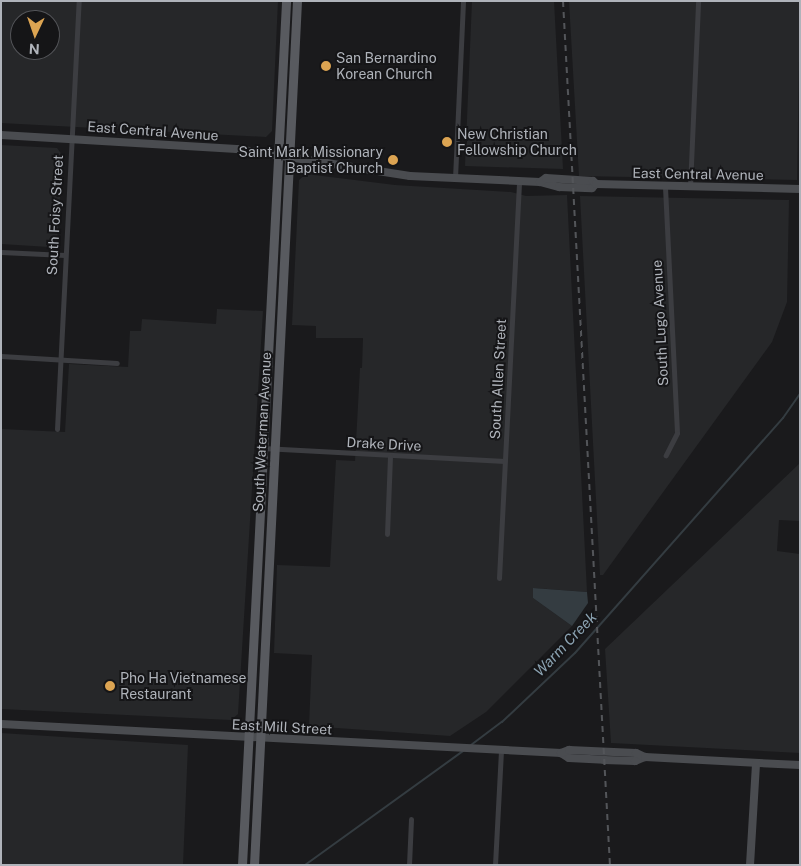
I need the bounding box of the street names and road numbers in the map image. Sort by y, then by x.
street label: East Central Avenue [87,118,219,144]
street label: South Foisy Street [43,154,67,276]
street label: East Central Avenue [632,164,764,184]
street label: South Lugo Avenue [648,259,672,387]
street label: South Allen Street [486,318,510,440]
street label: South Waterman Avenue [249,351,275,513]
street label: Drake Drive [346,434,422,454]
street label: East Mill Street [231,716,333,738]

